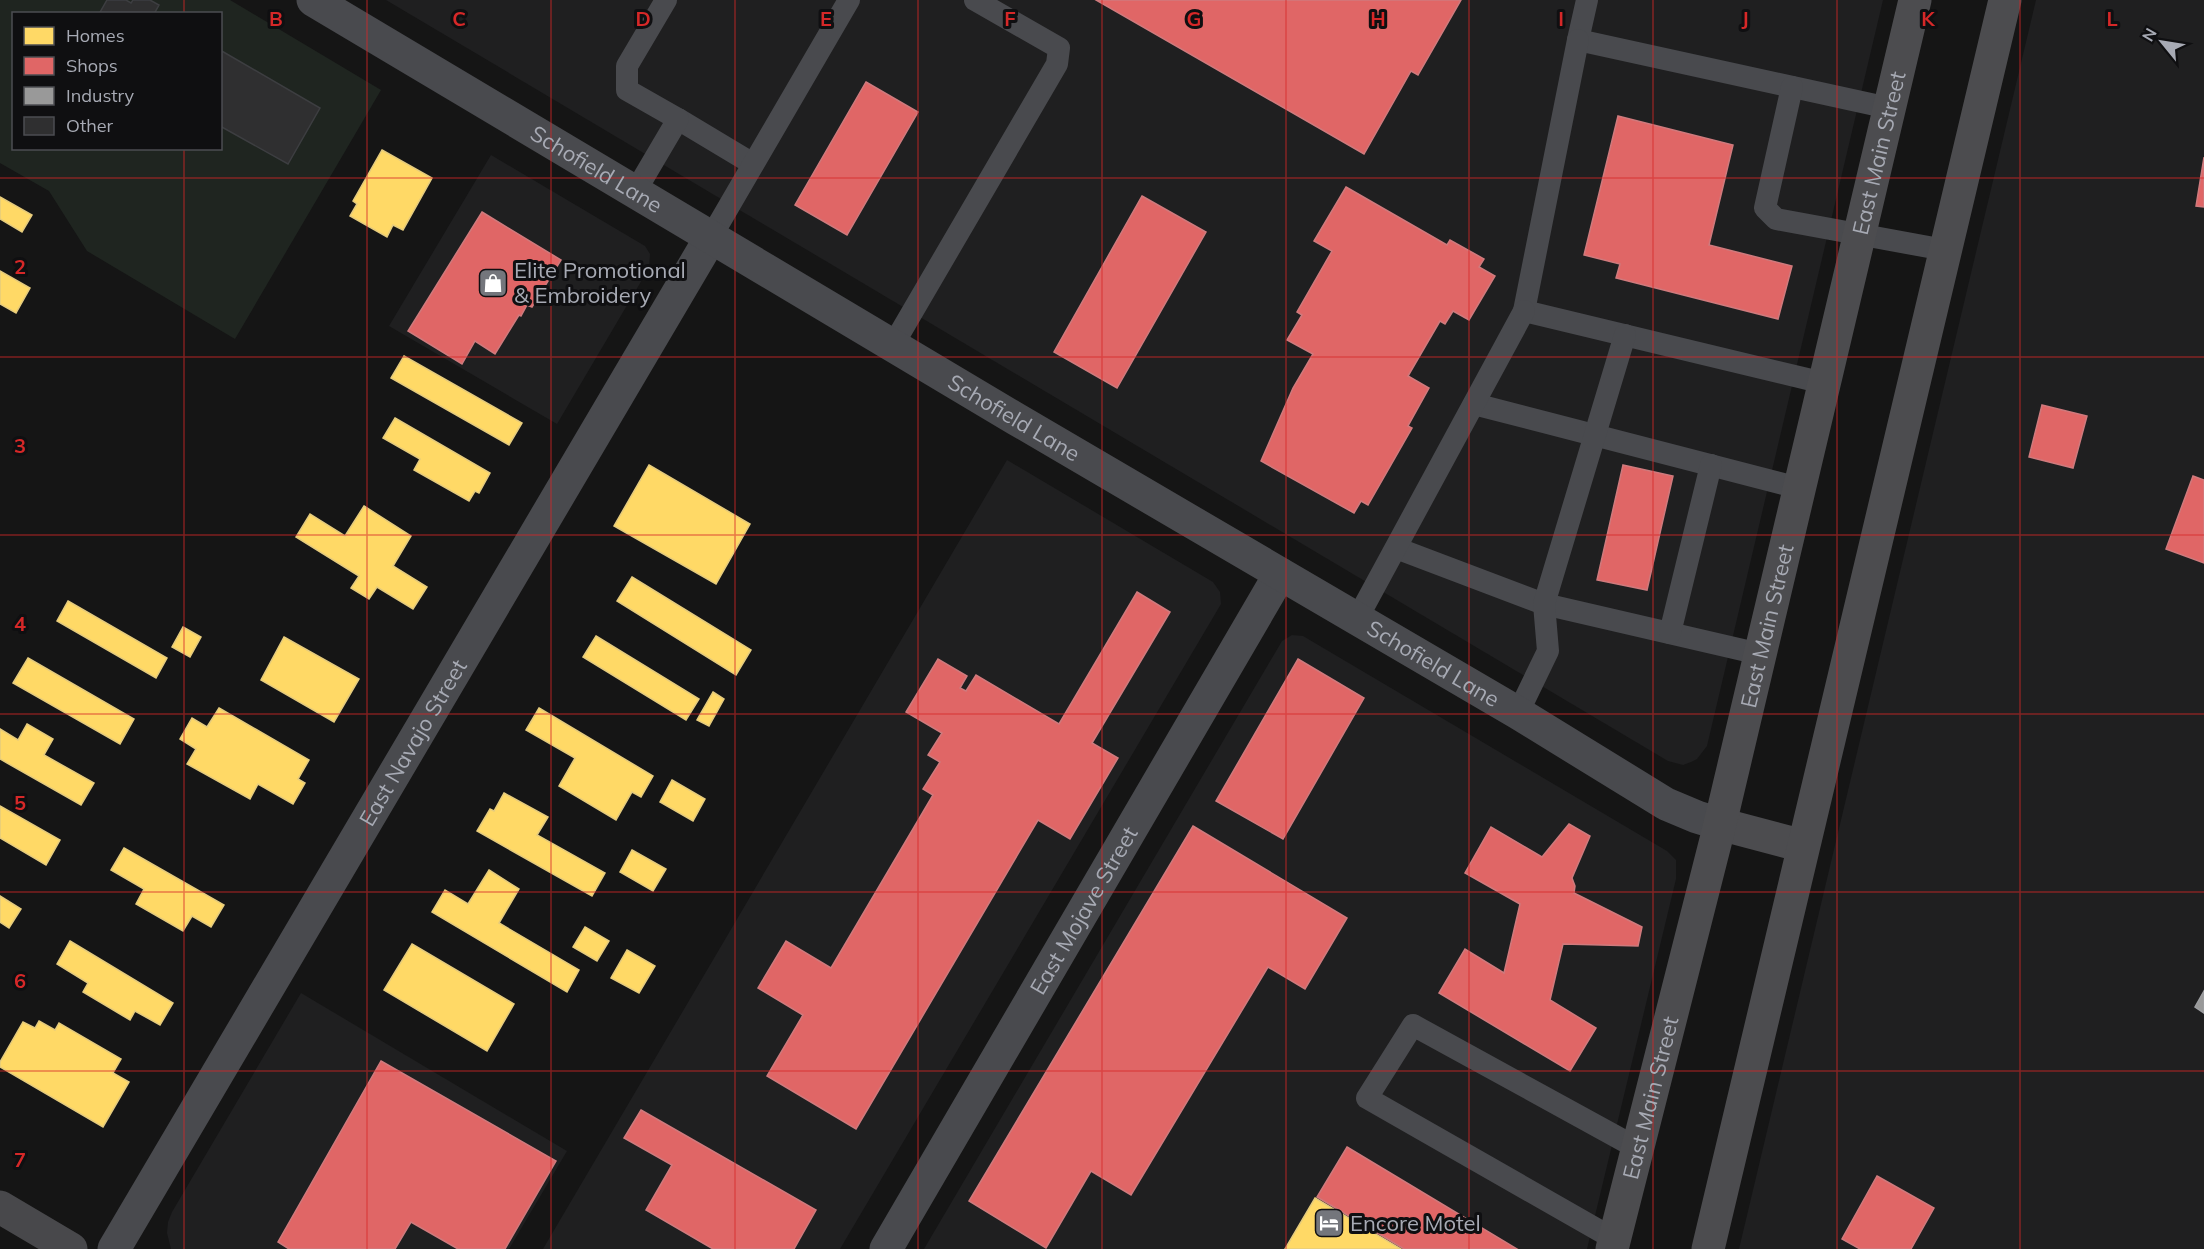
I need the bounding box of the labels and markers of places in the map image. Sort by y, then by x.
place label: Elite Promotional & Embroidery [514,256,686,309]
shop icon: Elite Promotional & Embroidery [477,267,509,299]
hotel icon: Encore Motel [1313,1207,1345,1239]
place label: Encore Motel [1350,1209,1481,1237]

